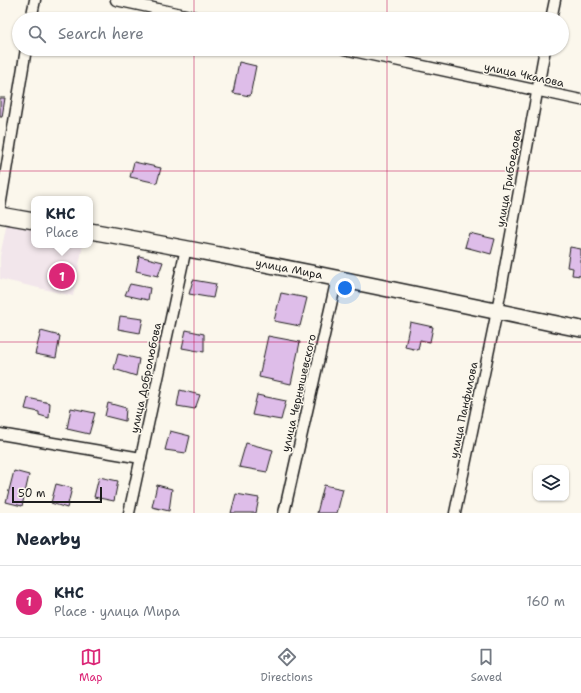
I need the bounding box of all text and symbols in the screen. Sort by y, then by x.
search box [12,12,569,56]
icon: search [26,23,48,45]
text: Search here [58,24,144,44]
street label: улица Чкалова [483,59,566,91]
street label: улица Грибоедова [493,127,525,229]
popup [31,196,93,248]
text: КНС [45,204,76,224]
text: Place [45,224,79,241]
street label: улица Мира [254,255,324,283]
pin: 1 [49,261,75,291]
your location [335,278,355,298]
street label: улица Добролюбова [127,321,165,435]
street label: улица Чернышевского [278,332,320,453]
street label: улица Панфилова [446,360,482,460]
map controls [533,465,569,501]
button: layers [533,465,569,501]
scale bar [12,485,102,504]
text: 50 m [18,486,46,501]
text: Nearby [16,528,81,550]
text: КНС [54,583,84,603]
text: 1 [26,593,32,610]
text: 160 m [527,593,565,610]
text: Place · улица Мира [54,603,180,620]
tab: Map [79,646,103,685]
tab: Directions [260,646,313,685]
tab: Saved [471,646,502,685]

